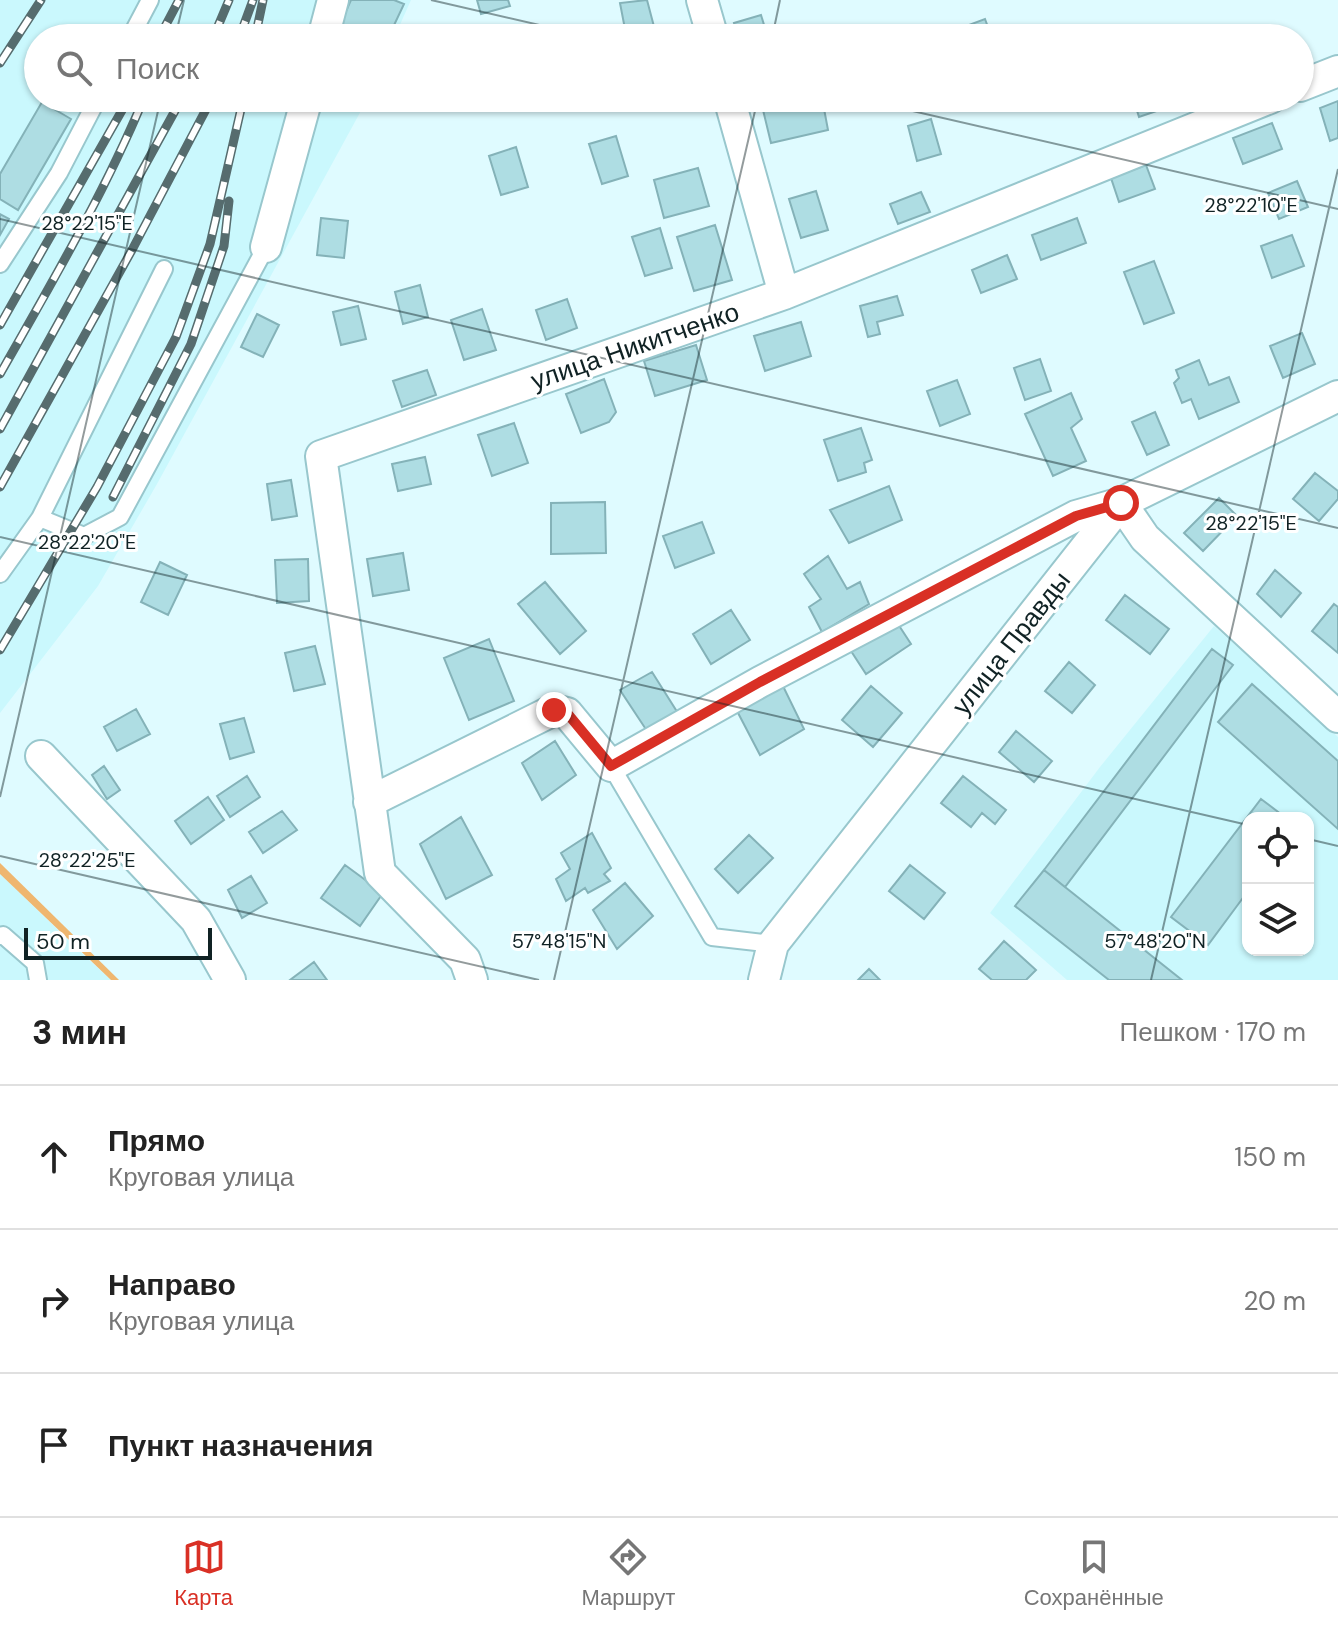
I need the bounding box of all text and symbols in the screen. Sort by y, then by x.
search box [24,24,1314,112]
icon: search [52,46,96,90]
text: Поиск [116,49,199,88]
text: 28°22'10"E [1204,192,1298,218]
text: 28°22'15"E [41,210,133,236]
street label: улица Никитченко [526,294,744,398]
route start [1103,485,1139,521]
text: 28°22'15"E [1205,510,1297,536]
text: 28°22'20"E [38,529,136,555]
street label: улица Правды [944,564,1078,722]
route end [536,692,572,728]
map controls [1242,812,1314,956]
button: locate [1242,812,1314,884]
text: 28°22'25"E [39,847,135,873]
button: layers [1242,884,1314,956]
scale bar [24,924,212,960]
text: 50 m [36,927,90,956]
text: 57°48'15"N [512,928,606,954]
text: 57°48'20"N [1104,928,1206,954]
text: 3 мин [32,1010,127,1055]
text: Пешком · 170 m [1120,1015,1306,1049]
text: Прямо [108,1121,205,1160]
icon: ahead [32,1135,76,1179]
text: 150 m [1234,1140,1306,1174]
text: Круговая улица [108,1160,294,1194]
text: Направо [108,1265,236,1304]
icon: right [32,1279,76,1323]
text: 20 m [1243,1284,1306,1318]
text: Круговая улица [108,1304,294,1338]
icon: arrive [32,1423,76,1467]
text: Пункт назначения [108,1426,373,1465]
tab: Карта [174,1535,233,1612]
tab: Маршрут [582,1535,675,1612]
tab: Сохранённые [1024,1535,1164,1612]

